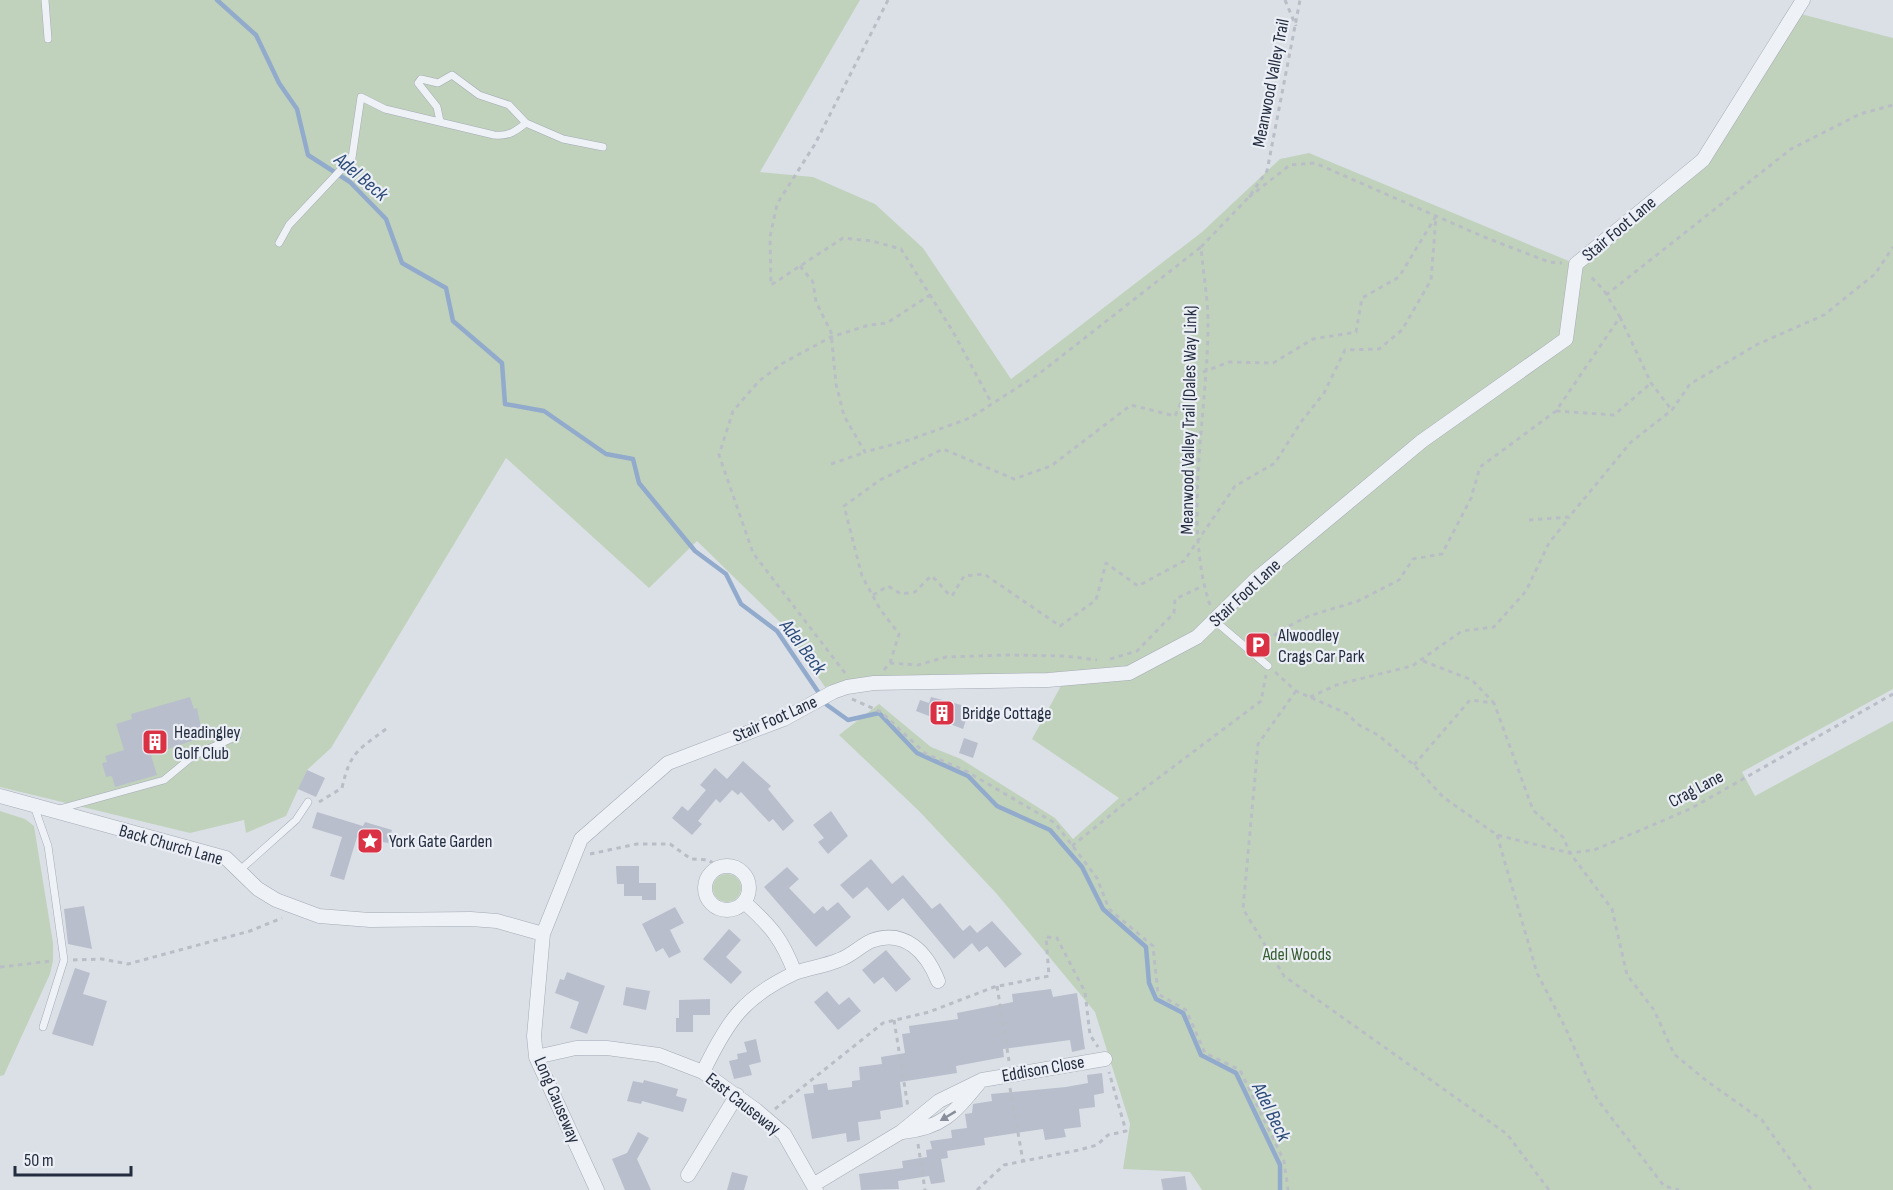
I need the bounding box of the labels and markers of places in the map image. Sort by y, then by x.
place label: Alwoodley Crags Car Park [1277,625,1365,667]
parking icon: Alwoodley Crags Car Park [1243,630,1273,660]
building icon: Bridge Cottage [927,698,957,728]
place label: Bridge Cottage [962,703,1051,724]
place label: Headingley Golf Club [174,722,241,764]
building icon: Headingley Golf Club [140,727,170,757]
place icon: York Gate Garden [355,826,385,856]
place label: York Gate Garden [389,831,492,852]

